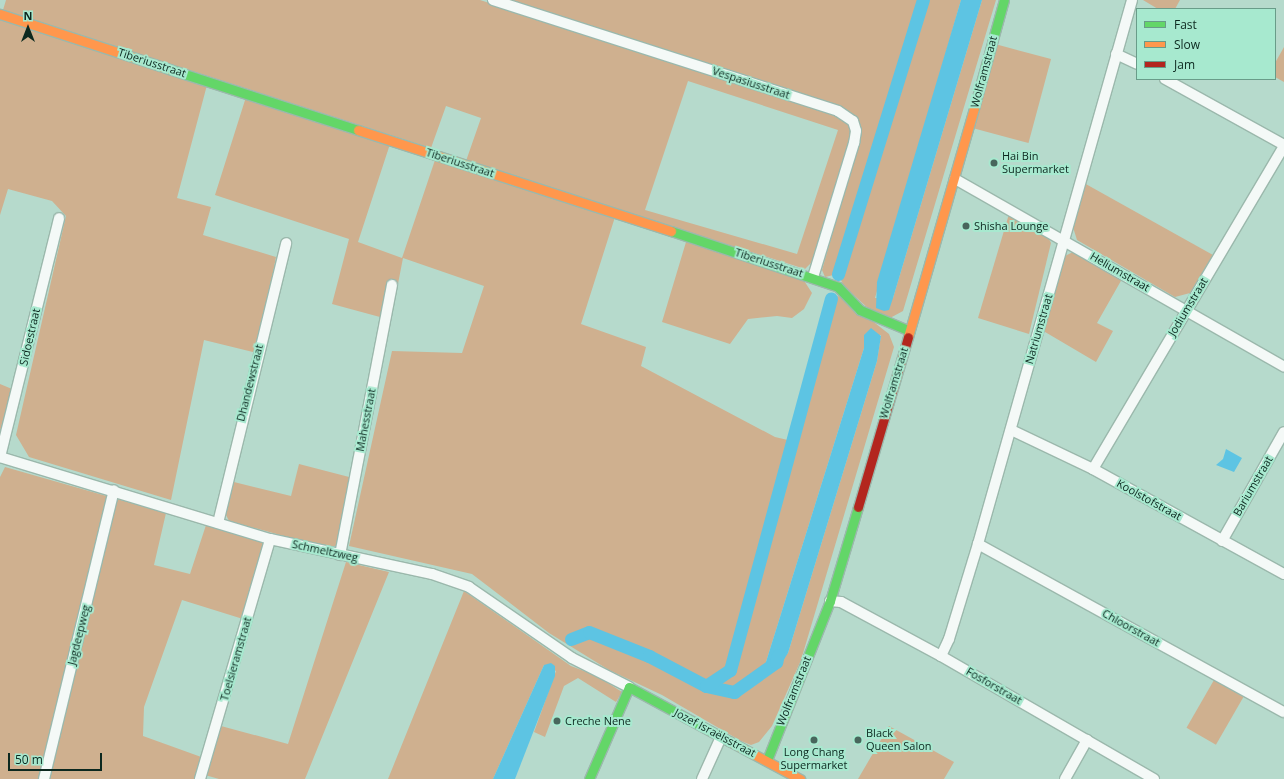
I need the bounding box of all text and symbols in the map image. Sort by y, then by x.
north arrow [8,8,48,48]
text: N [24,8,32,23]
legend [1136,8,1276,80]
text: Fast [1174,16,1197,33]
street label: Wolframstraat [968,35,1000,109]
text: Slow [1174,36,1200,53]
street label: Tiberiusstraat [116,46,188,80]
text: Jam [1174,56,1195,73]
street label: Vespasiusstraat [711,64,791,102]
street label: Tiberiusstraat [424,146,496,180]
place label: Hai Bin Supermarket [1002,150,1069,176]
marker: Hai Bin Supermarket [989,158,999,168]
place label: Shisha Lounge [974,219,1049,233]
marker: Shisha Lounge [961,221,971,231]
street label: Tiberiusstraat [733,246,805,280]
street label: Heliumstraat [1088,250,1152,294]
street label: Jodiumstraat [1165,275,1211,339]
street label: Natriumstraat [1023,292,1055,366]
street label: Sidoestraat [17,307,43,367]
street label: Dhandewstraat [234,343,266,423]
street label: Wolframstraat [877,346,911,420]
street label: Mahesstraat [353,387,379,453]
street label: Bariumstraat [1230,454,1276,518]
street label: Koolstofstraat [1114,477,1184,523]
street label: Schmeltzweg [291,538,359,564]
street label: Jagdeepweg [65,604,93,666]
street label: Chloorstraat [1100,607,1162,649]
street label: Toelsieramstraat [218,616,254,702]
street label: Wolframstraat [774,654,814,728]
street label: Fosforstraat [964,665,1024,707]
street label: Jozef Israëlsstraat [672,706,758,760]
place label: Creche Nene [565,714,631,728]
marker: Creche Nene [552,716,562,726]
place label: Black Queen Salon [866,727,932,753]
marker: Long Chang Supermarket [809,735,819,745]
marker: Black Queen Salon [853,735,863,745]
scale bar [10,745,104,771]
place label: Long Chang Supermarket [781,746,847,772]
text: 50 m [15,751,43,768]

